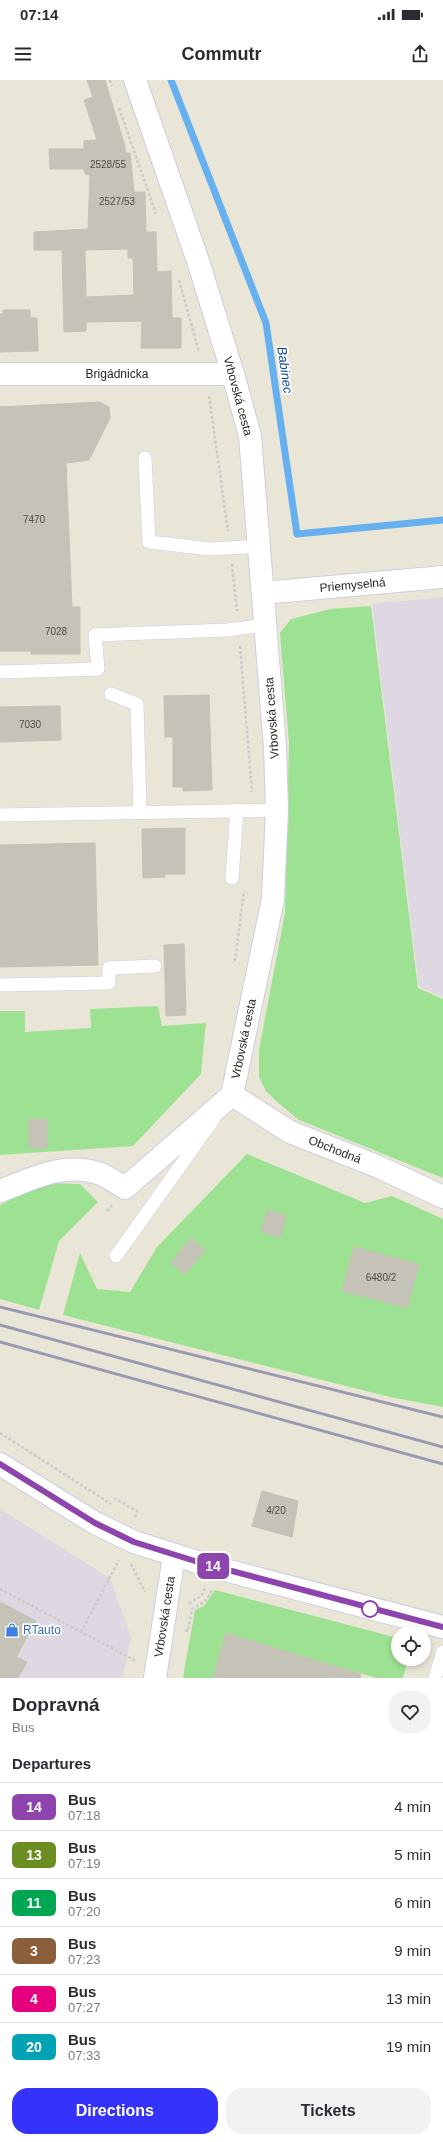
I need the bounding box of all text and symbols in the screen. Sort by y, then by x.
text: 07:14 [20,6,58,23]
icon: menu [12,43,34,65]
icon: share [409,43,431,65]
text: Commutr [182,44,262,64]
house number: 2528/55 [90,159,127,170]
house number: 2527/53 [99,196,136,207]
water label: Babinec [274,346,296,395]
street label: Vrbovská cesta [221,355,255,438]
street label: Brigádnicka [86,367,149,381]
house number: 7470 [23,514,46,525]
street label: Priemyselná [319,575,387,595]
house number: 7028 [45,626,68,637]
street label: Vrbovská cesta [262,676,282,759]
house number: 7030 [19,719,42,730]
street label: Vrbovská cesta [229,997,259,1080]
street label: Obchodná [306,1133,364,1166]
house number: 6480/2 [366,1272,397,1283]
house number: 4/20 [266,1505,286,1516]
line badge: 14 [195,1553,231,1579]
text: 14 [205,1558,221,1574]
street label: Vrbovská cesta [151,1575,178,1658]
unlabelled marker [361,1600,379,1618]
shop icon: RTauto [4,1622,20,1638]
place label: RTauto [23,1623,61,1637]
map controls [391,1626,431,1666]
button: locate [391,1626,431,1666]
button: heart [389,1691,431,1733]
text: Dopravná [12,1694,100,1715]
text: Bus [12,1720,34,1735]
text: Departures [12,1755,91,1772]
text: Bus [68,1791,96,1808]
text: 4 min [394,1798,431,1815]
text: 14 [26,1799,42,1815]
text: 07:18 [68,1808,101,1823]
text: Bus [68,1839,96,1856]
text: 5 min [394,1846,431,1863]
text: 13 [26,1847,42,1863]
text: 07:19 [68,1856,101,1871]
text: Bus [68,1887,96,1904]
text: 6 min [394,1894,431,1911]
text: 11 [27,1895,41,1911]
text: 07:20 [68,1904,101,1919]
text: Bus [68,1935,96,1952]
text: 9 min [394,1942,431,1959]
text: 3 [30,1943,38,1959]
text: 07:23 [68,1952,101,1967]
text: Bus [68,1983,96,2000]
text: 13 min [386,1990,431,2007]
text: 4 [30,1991,38,2007]
text: 07:27 [68,2000,101,2015]
text: Bus [68,2031,96,2048]
text: 19 min [386,2038,431,2055]
text: 20 [26,2039,42,2055]
text: 07:33 [68,2048,101,2063]
button: Directions [12,2088,218,2134]
button: Tickets [226,2088,431,2134]

